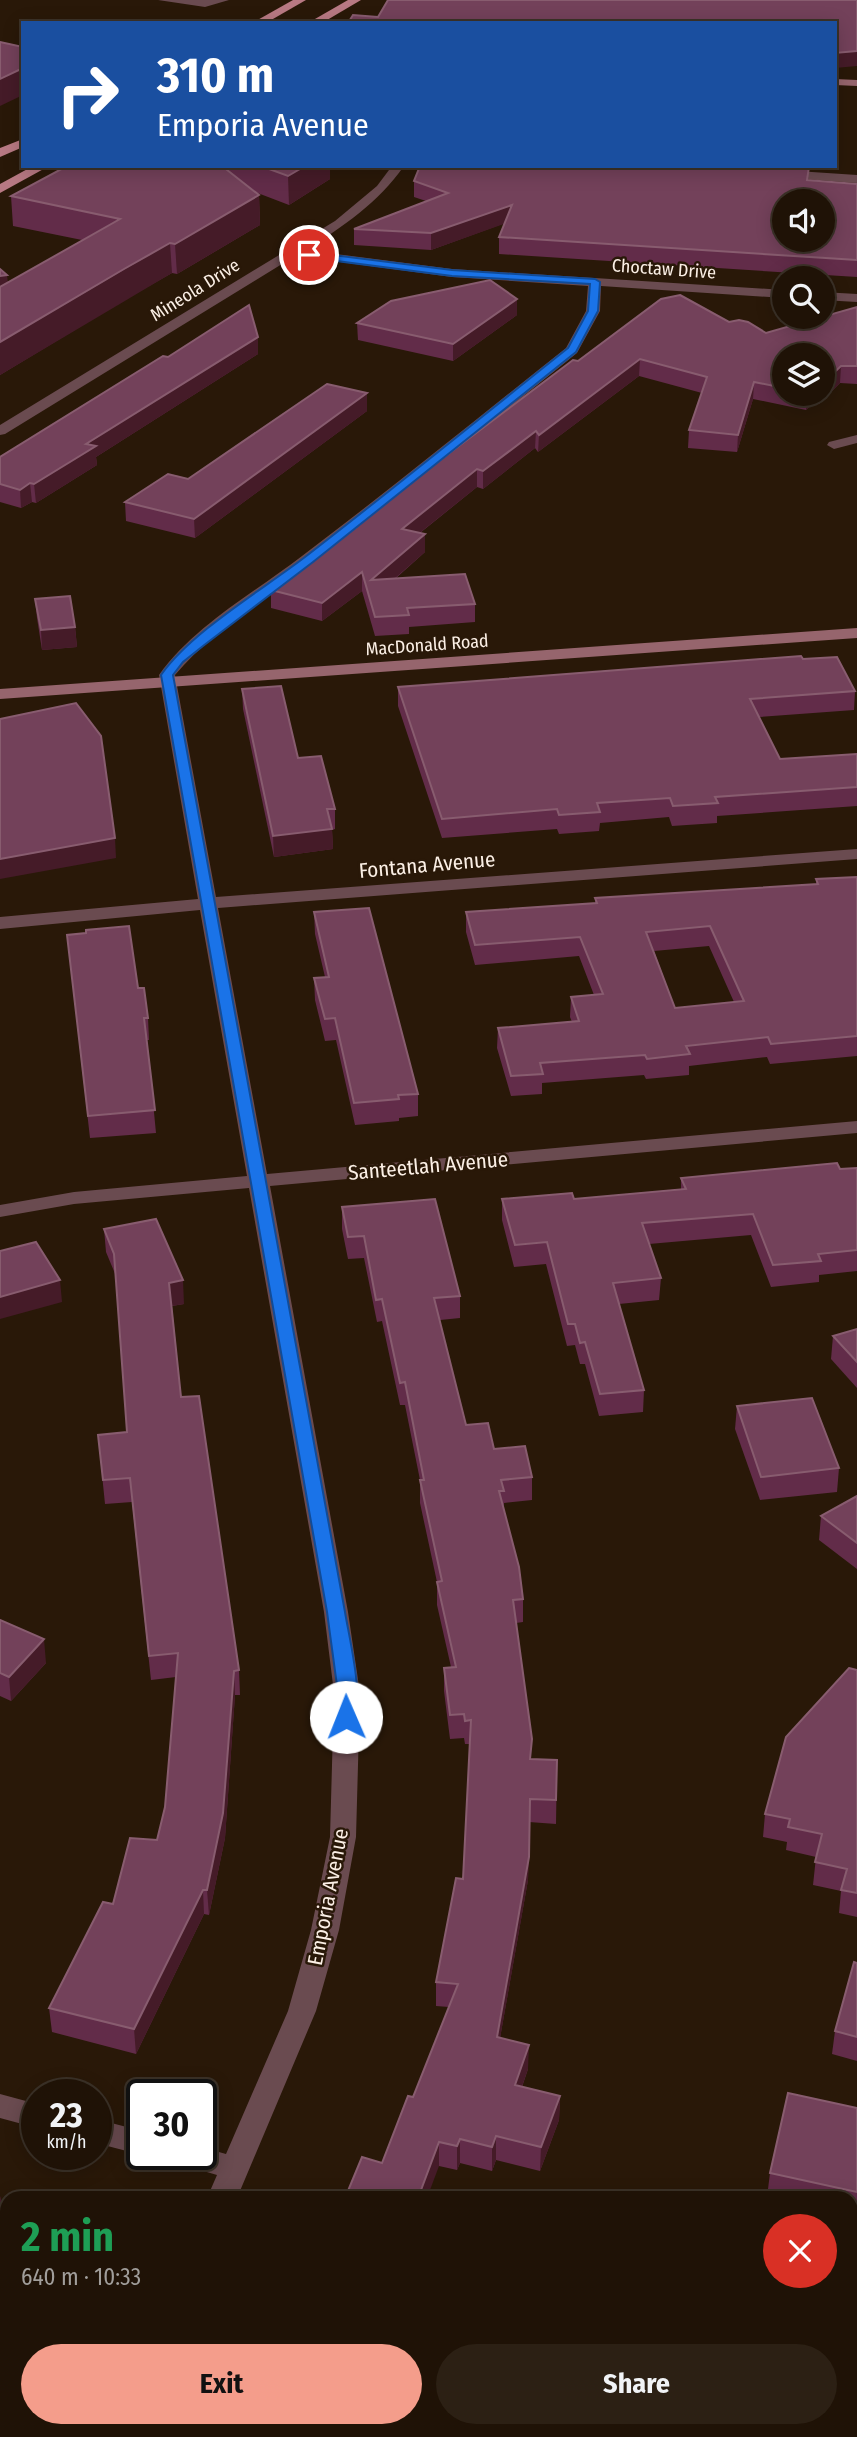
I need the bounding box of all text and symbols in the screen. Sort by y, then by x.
text: 310 m [157,46,274,105]
icon: right [42,49,133,140]
text: Emporia Avenue [157,106,369,144]
map controls [772,189,835,406]
button: sound [772,189,835,252]
pin [279,225,339,285]
icon: arrive [290,236,328,274]
street label: Mineola Drive [146,254,244,326]
street label: Choctaw Drive [611,254,717,284]
button: search [772,266,835,329]
button: layers [772,343,835,406]
street label: MacDonald Road [365,630,489,660]
street label: Fontana Avenue [358,846,496,884]
street label: Santeetlah Avenue [347,1146,509,1186]
position arrow [309,1680,383,1754]
street label: Emporia Avenue [302,1826,354,1968]
speed limit sign: 30 [126,2079,217,2170]
text: 23 [50,2094,83,2136]
text: km/h [46,2131,87,2153]
text: 2 min [21,2212,114,2262]
button: close [763,2214,837,2288]
text: 640 m · 10:33 [21,2263,141,2291]
button: Exit [21,2344,422,2424]
button: Share [436,2344,837,2424]

